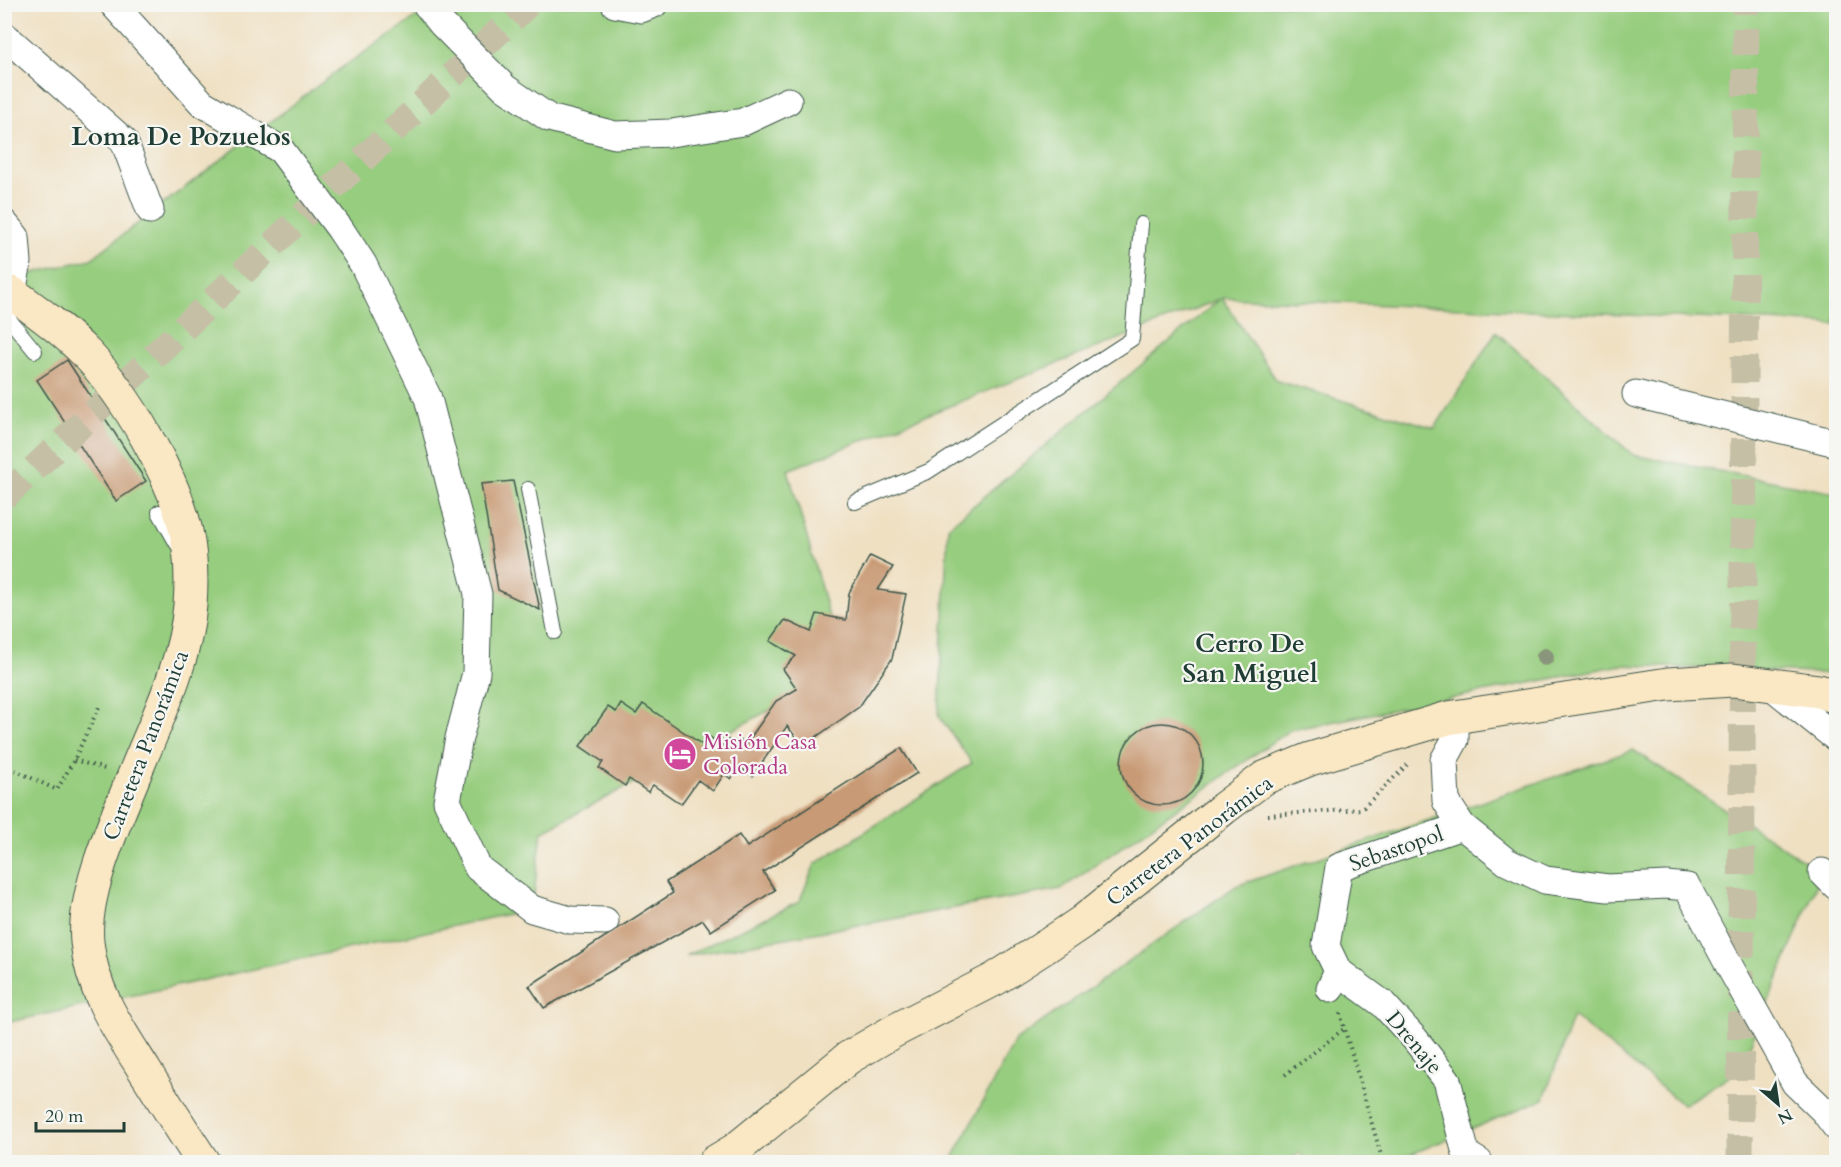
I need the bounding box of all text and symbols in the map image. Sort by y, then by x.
district label: Loma De Pozuelos [71,119,291,154]
district label: Cerro De San Miguel [1182,626,1318,691]
street label: Carretera Panorámica [96,645,196,845]
place label: Misión Casa Colorada [703,727,817,782]
hotel icon: Misión Casa Colorada [662,736,698,772]
street label: Carretera Panorámica [1100,768,1279,913]
street label: Sebastopol [1345,819,1448,879]
street label: Drenaje [1379,1005,1450,1081]
north arrow [1748,1074,1808,1134]
scale bar [36,1095,124,1133]
text: N [1773,1103,1796,1129]
text: 20 m [45,1104,84,1129]

